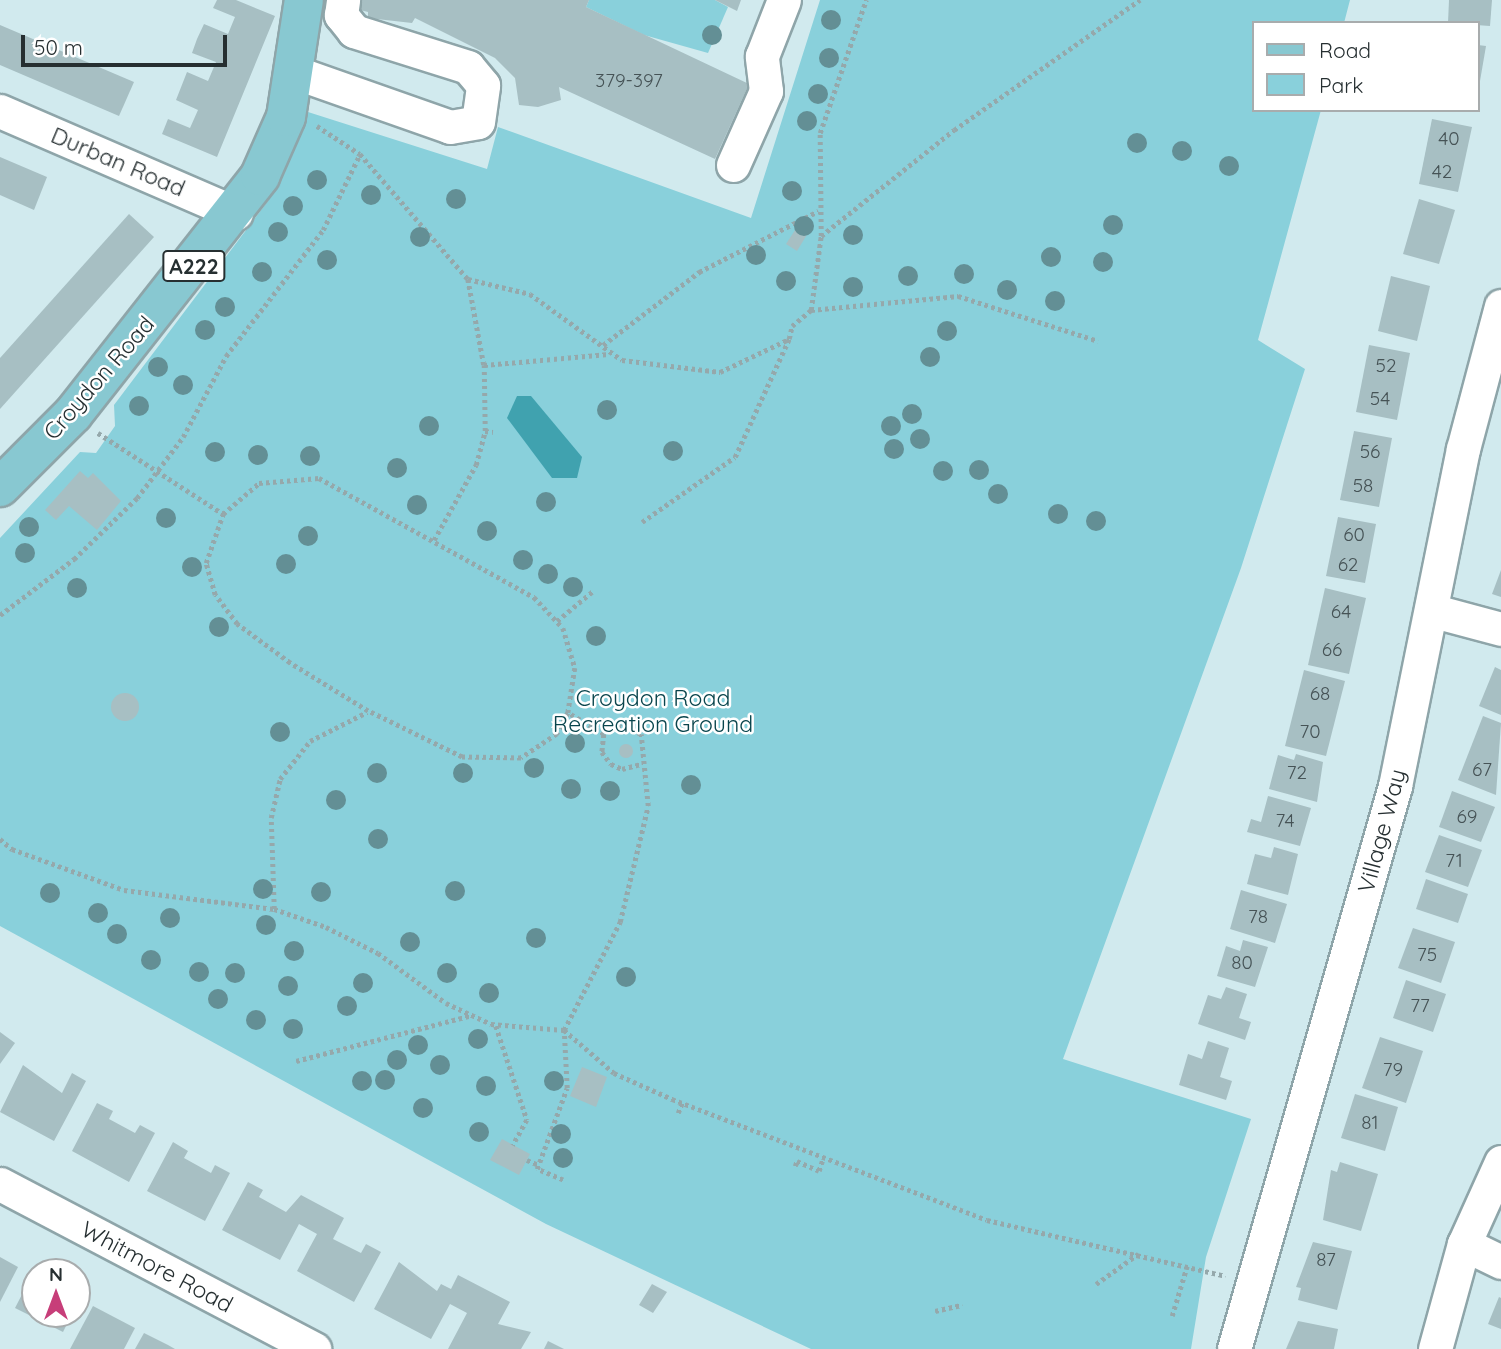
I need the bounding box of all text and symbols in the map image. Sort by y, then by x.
scale bar [24,21,231,65]
legend [1252,21,1480,112]
text: 50 m [34,34,83,60]
text: Road [1319,37,1371,63]
house number: 379-397 [595,70,663,92]
text: Park [1319,72,1363,98]
street label: Durban Road [47,121,189,203]
house number: 40 [1438,128,1460,150]
house number: 42 [1432,161,1452,183]
road number: A222 [161,248,227,284]
street label: Croydon Road [38,311,160,445]
house number: 52 [1376,355,1396,377]
house number: 54 [1370,388,1390,410]
house number: 56 [1360,441,1380,463]
house number: 58 [1353,475,1373,497]
house number: 60 [1343,524,1365,546]
house number: 62 [1338,554,1358,576]
house number: 64 [1331,601,1351,623]
house number: 66 [1322,639,1342,661]
house number: 68 [1310,683,1330,705]
park label: Croydon Road Recreation Ground [553,684,753,738]
house number: 70 [1299,721,1321,743]
house number: 67 [1472,759,1492,781]
house number: 72 [1287,762,1307,784]
street label: Village Way [1352,766,1412,896]
house number: 69 [1457,806,1477,828]
house number: 74 [1276,810,1294,832]
house number: 71 [1445,850,1463,872]
house number: 78 [1248,906,1268,928]
house number: 75 [1417,944,1437,966]
house number: 80 [1231,952,1253,974]
house number: 77 [1410,995,1430,1017]
house number: 79 [1383,1059,1403,1081]
house number: 81 [1361,1112,1379,1134]
street label: Whitmore Road [77,1215,237,1319]
house number: 87 [1316,1249,1336,1271]
north arrow [21,1258,91,1328]
text: N [49,1262,63,1286]

